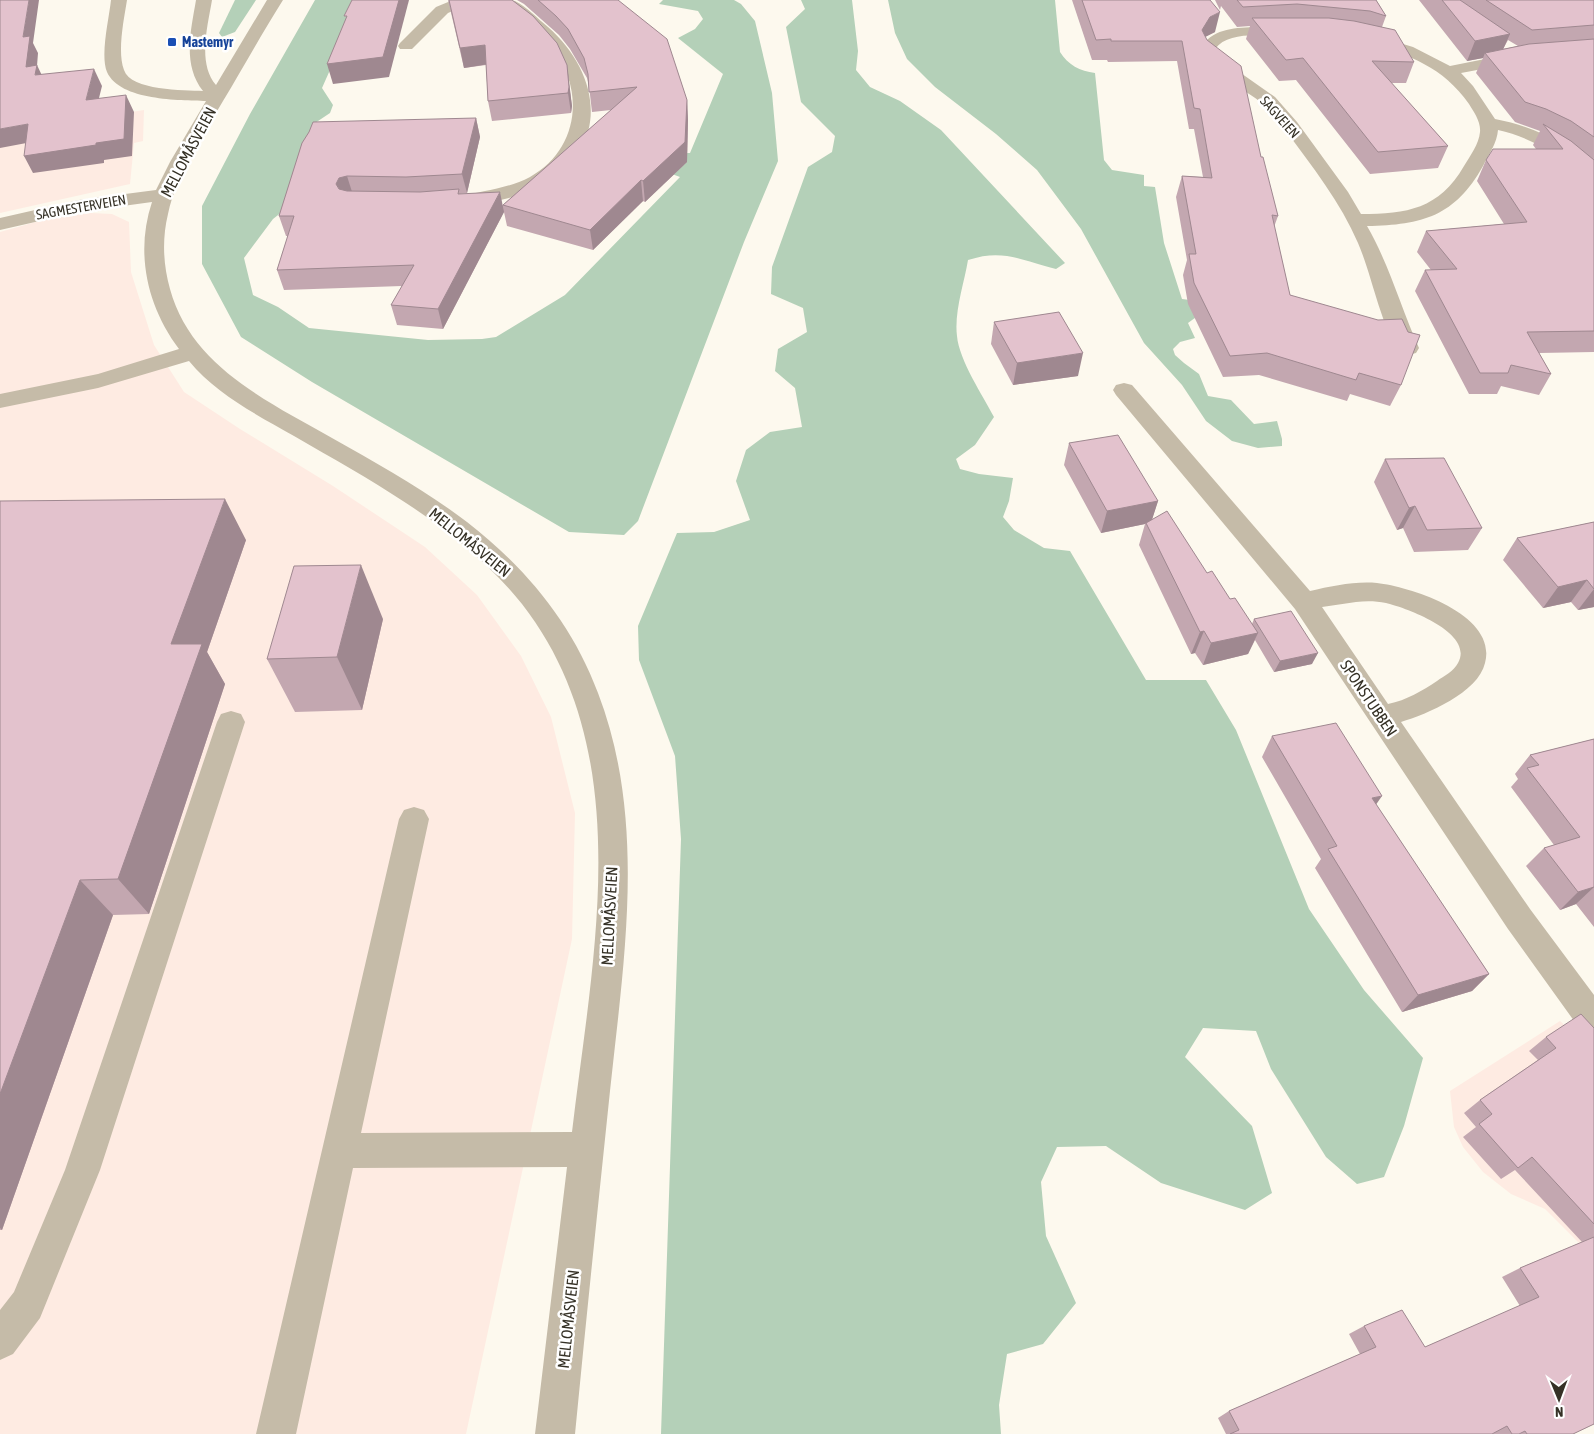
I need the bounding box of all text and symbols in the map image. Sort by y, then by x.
place label: Mastemyr [182,34,234,50]
marker: Mastemyr [166,36,178,48]
street label: SAGVEIEN [1257,93,1303,141]
street label: MELLOMÅSVEIEN [156,104,219,200]
street label: SAGMESTERVEIEN [35,191,127,223]
street label: MELLOMÅSVEIEN [426,503,515,580]
street label: SPONSTUBBEN [1337,657,1401,739]
street label: MELLOMÅSVEIEN [596,866,621,966]
street label: MELLOMÅSVEIEN [553,1269,582,1369]
north arrow [1534,1374,1584,1424]
text: N [1555,1404,1563,1420]

